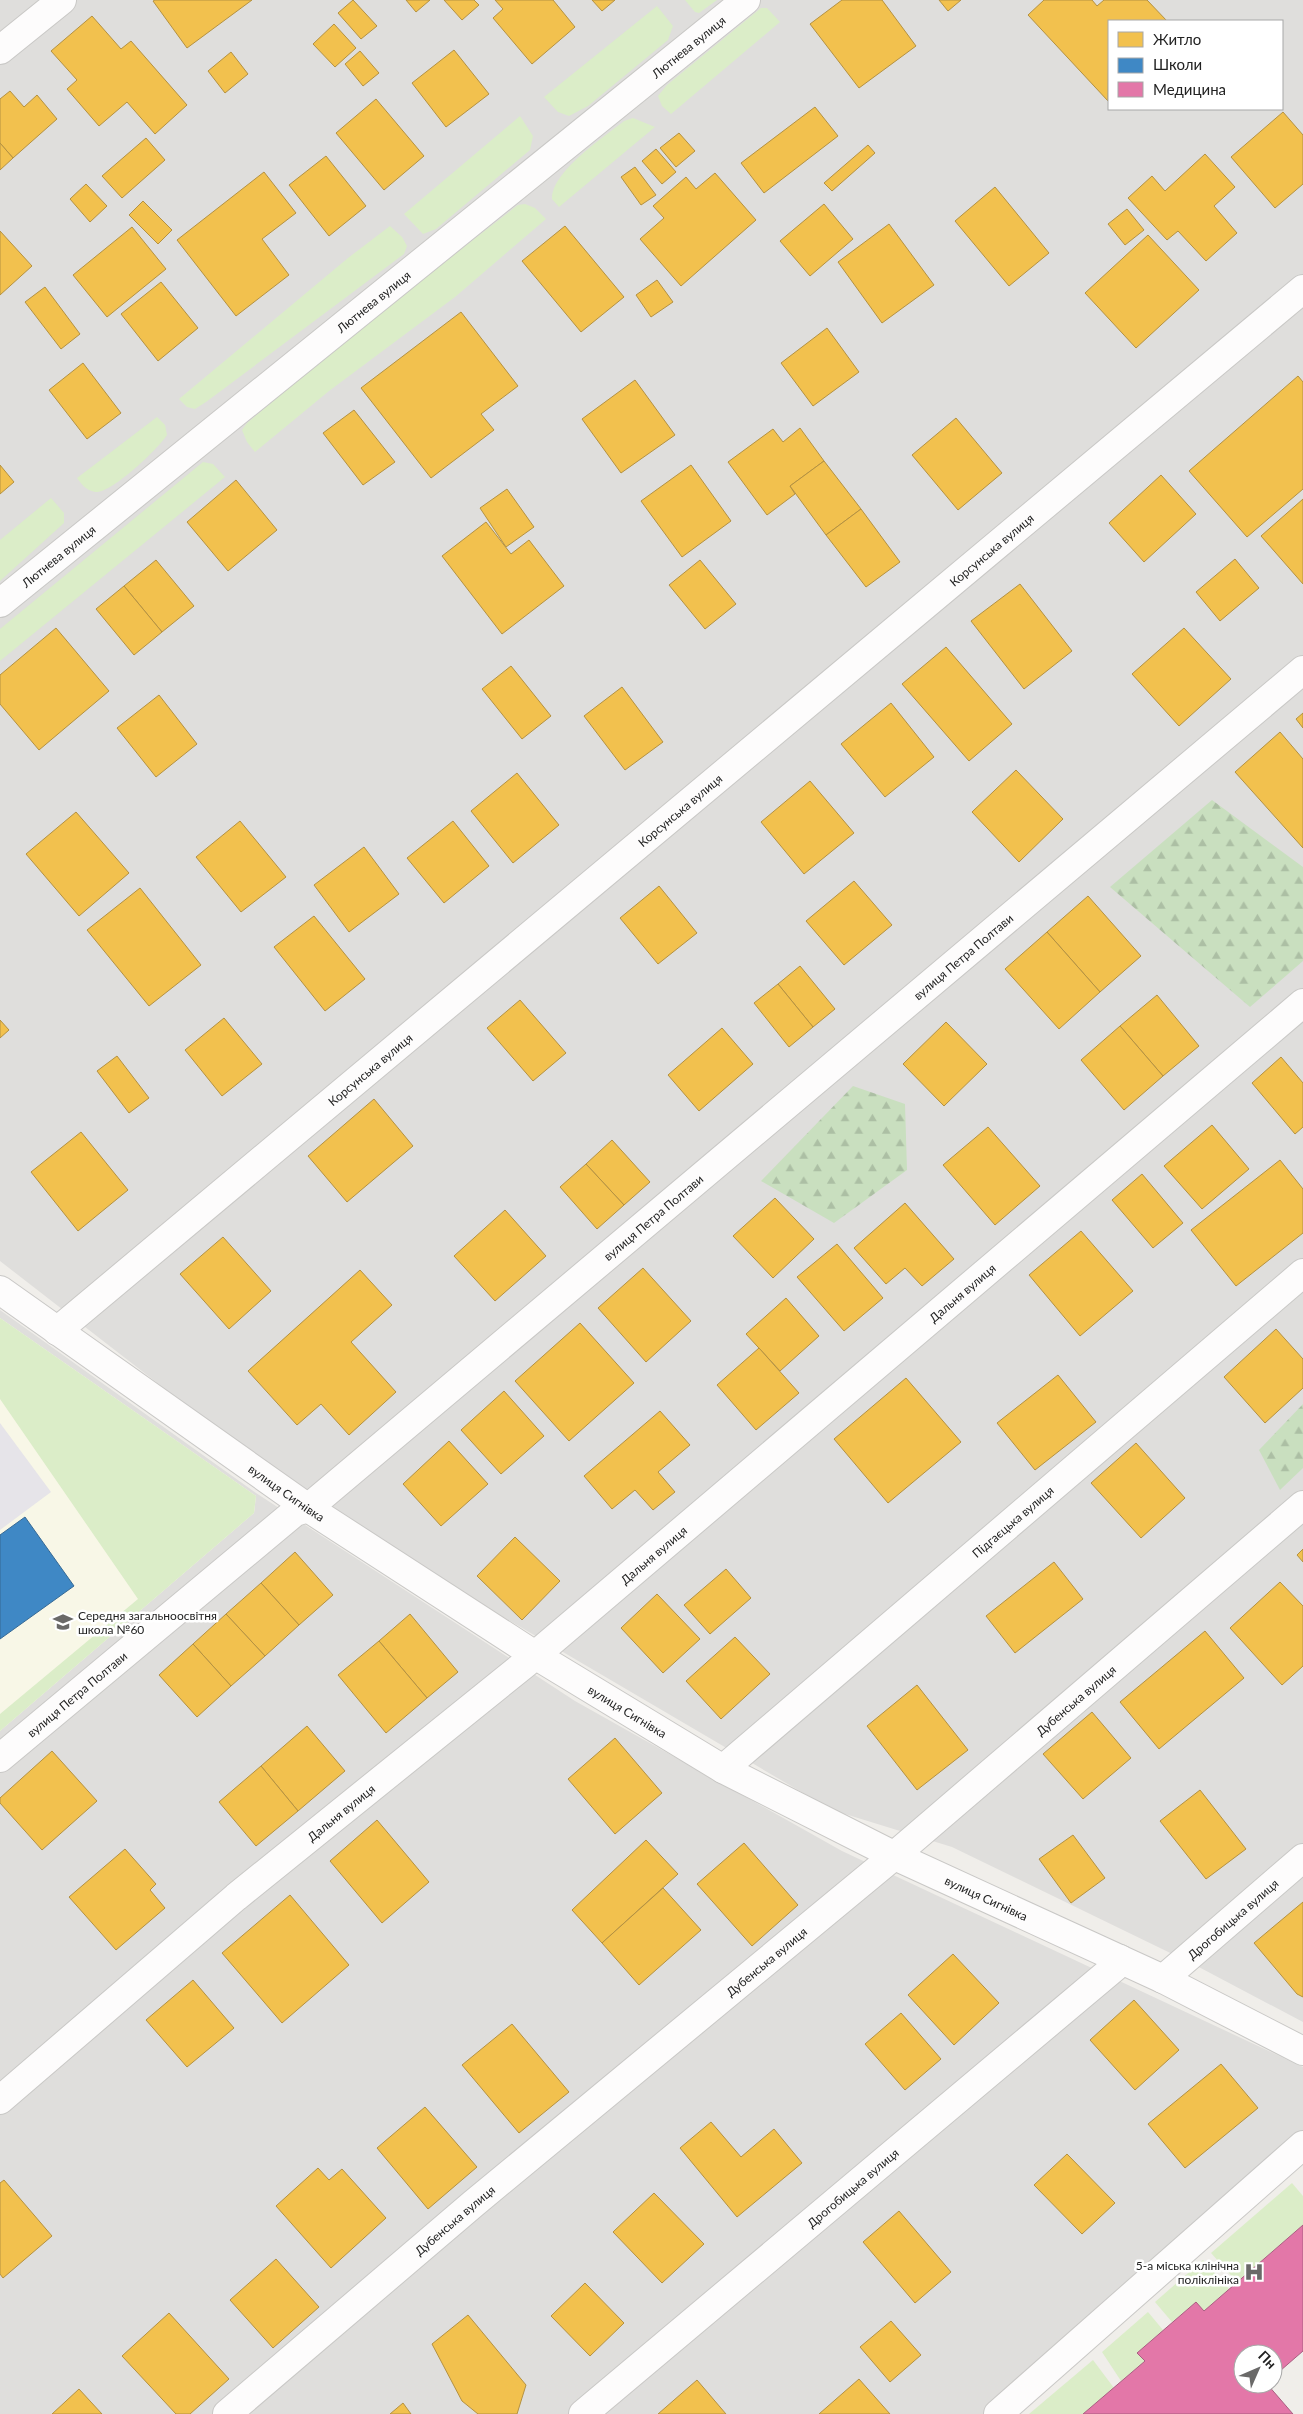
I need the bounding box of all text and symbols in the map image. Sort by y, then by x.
street label: Лютнева вулиця [648,12,728,82]
legend [1108,20,1283,110]
text: Житло [1153,30,1201,48]
text: Школи [1153,55,1202,73]
text: Медицина [1153,80,1226,98]
street label: Лютнева вулиця [333,267,413,336]
street label: Корсунська вулиця [946,510,1037,589]
street label: Лютнева вулиця [18,522,98,591]
street label: Корсунська вулиця [635,771,725,850]
street label: вулиця Петра Полтави [910,910,1016,1003]
street label: Корсунська вулиця [325,1030,415,1109]
street label: вулиця Петра Полтави [600,1171,706,1263]
street label: Дальня вулиця [926,1260,998,1325]
street label: вулиця Сигнівка [246,1461,327,1524]
street label: Підгаєцька вулиця [969,1482,1056,1560]
street label: Дальня вулиця [617,1522,690,1587]
place label: Середня загальноосвітня школа №60 [78,1608,217,1637]
school or university icon: Середня загальноосвітня школа №60 [52,1611,74,1633]
street label: вулиця Петра Полтави [24,1648,130,1740]
street label: Дубенська вулиця [1033,1662,1119,1738]
street label: вулиця Сигнівка [585,1682,670,1741]
street label: Дальня вулиця [304,1781,378,1844]
street label: вулиця Сигнівка [943,1873,1030,1923]
street label: Дрогобицька вулиця [1184,1875,1281,1962]
street label: Дубенська вулиця [723,1924,810,1999]
street label: Дрогобицька вулиця [804,2145,901,2230]
street label: Дубенська вулиця [411,2182,498,2258]
place label: 5-а міська клінічна поліклініка [1136,2258,1239,2287]
hospital icon: 5-а міська клінічна поліклініка [1243,2261,1265,2283]
north arrow [1233,2344,1283,2394]
text: Пн [1255,2347,1280,2372]

